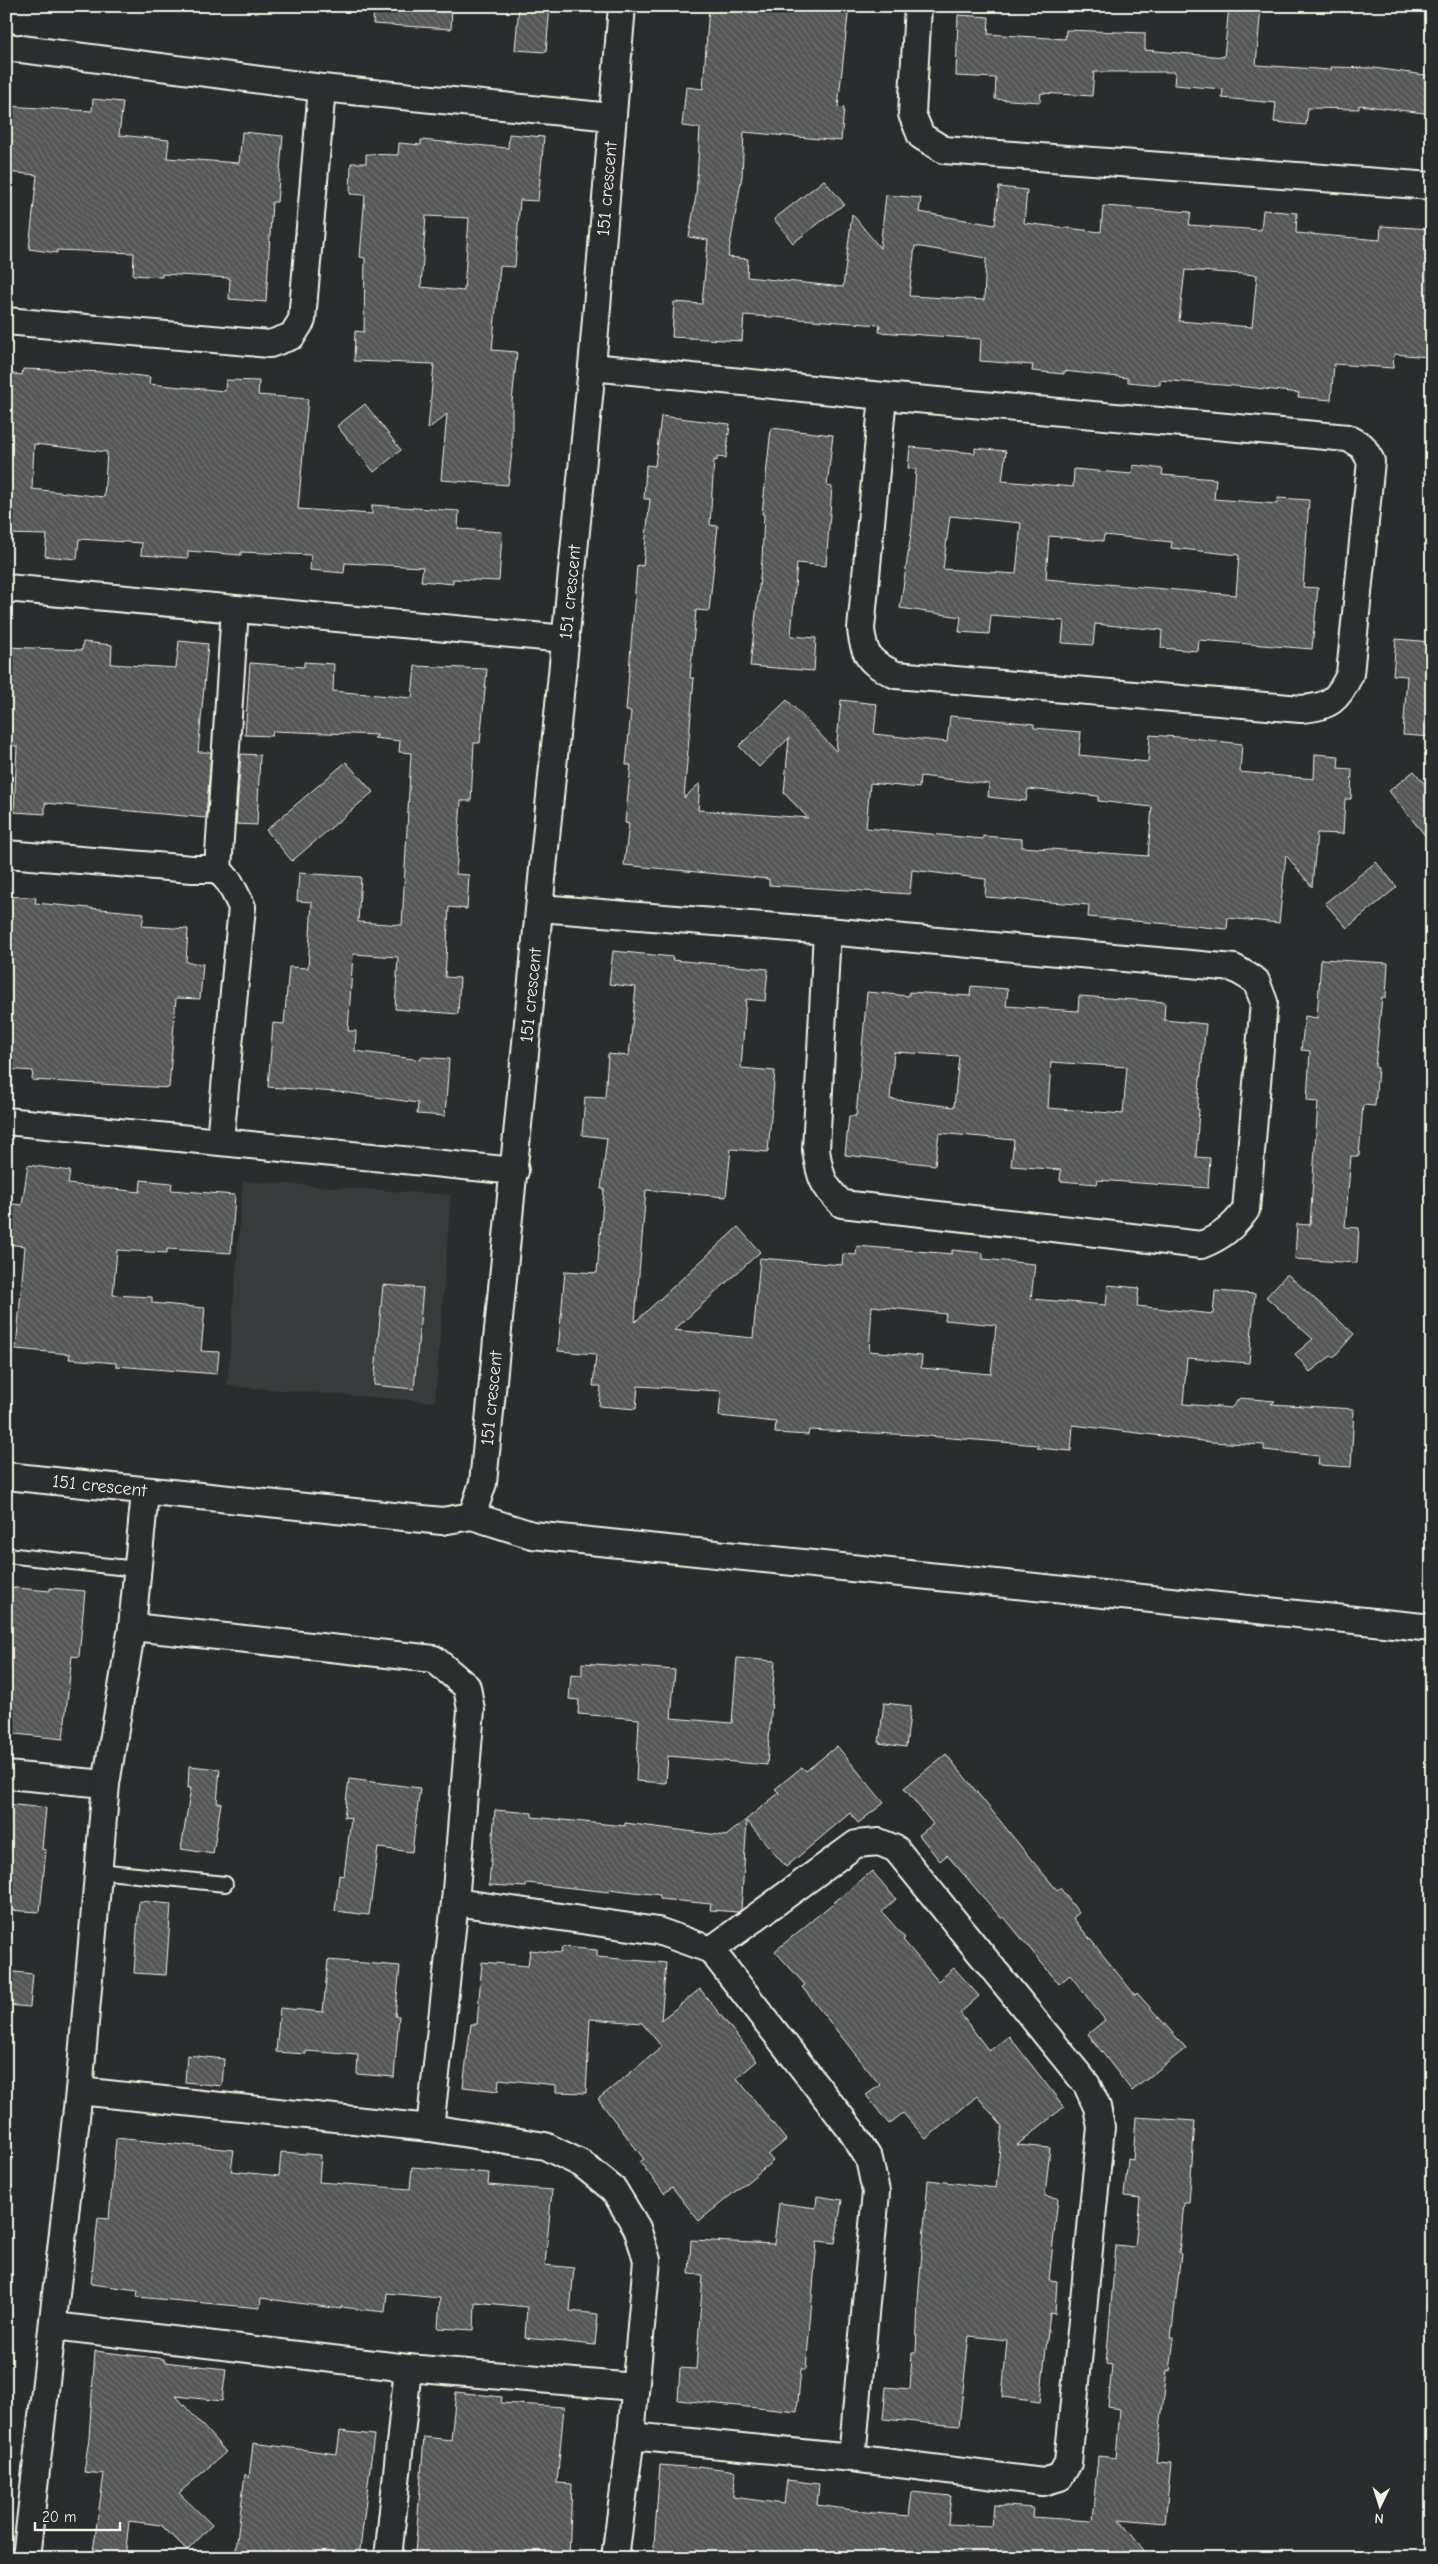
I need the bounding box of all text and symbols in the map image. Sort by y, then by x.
street label: 151 crescent [593,140,622,237]
street label: 151 crescent [555,543,586,640]
street label: 151 crescent [516,946,546,1043]
street label: 151 crescent [477,1349,507,1446]
street label: 151 crescent [51,1471,149,1502]
north arrow [1356,2482,1406,2532]
scale bar [35,2499,120,2531]
text: 20 m [42,2508,76,2526]
text: N [1374,2510,1384,2527]

